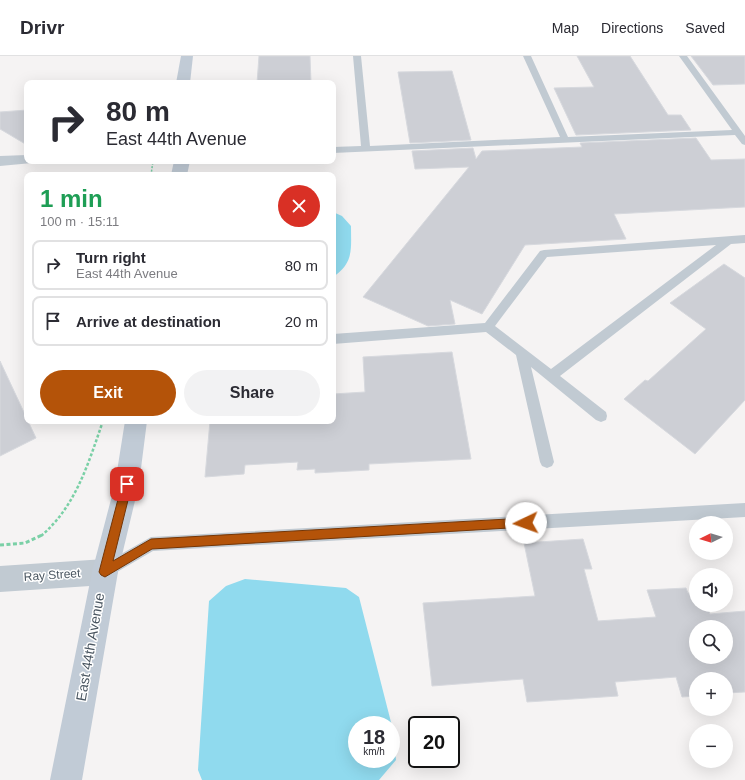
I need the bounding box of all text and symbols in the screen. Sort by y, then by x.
text: Drivr [20,17,64,38]
text: Map [552,20,579,36]
text: Directions [601,20,663,36]
text: Saved [685,20,725,36]
icon: right [40,96,92,148]
text: 80 m [106,96,170,127]
text: East 44th Avenue [106,129,247,149]
text: 1 min [40,185,103,212]
button: close [278,185,320,227]
text: 100 m · 15:11 [40,214,119,229]
text: Turn right [76,249,146,266]
icon: right [42,254,64,276]
text: 80 m [285,257,318,274]
text: East 44th Avenue [76,266,178,281]
icon: arrive [42,310,64,332]
text: Arrive at destination [76,313,221,330]
text: 20 m [285,313,318,330]
button: Exit [40,370,176,416]
button: Share [184,370,320,416]
pin [110,467,144,501]
icon: arrive [116,473,138,495]
position arrow [505,502,547,544]
north arrow [689,516,733,560]
map controls [689,516,733,768]
street label: Ray Street [23,566,81,584]
button: sound [689,568,733,612]
street label: East 44th Avenue [73,591,107,702]
button: search [689,620,733,664]
button: + [689,672,733,716]
speed limit sign: 20 [408,716,460,768]
button: − [689,724,733,768]
text: 18 [363,726,385,748]
text: km/h [363,746,385,757]

